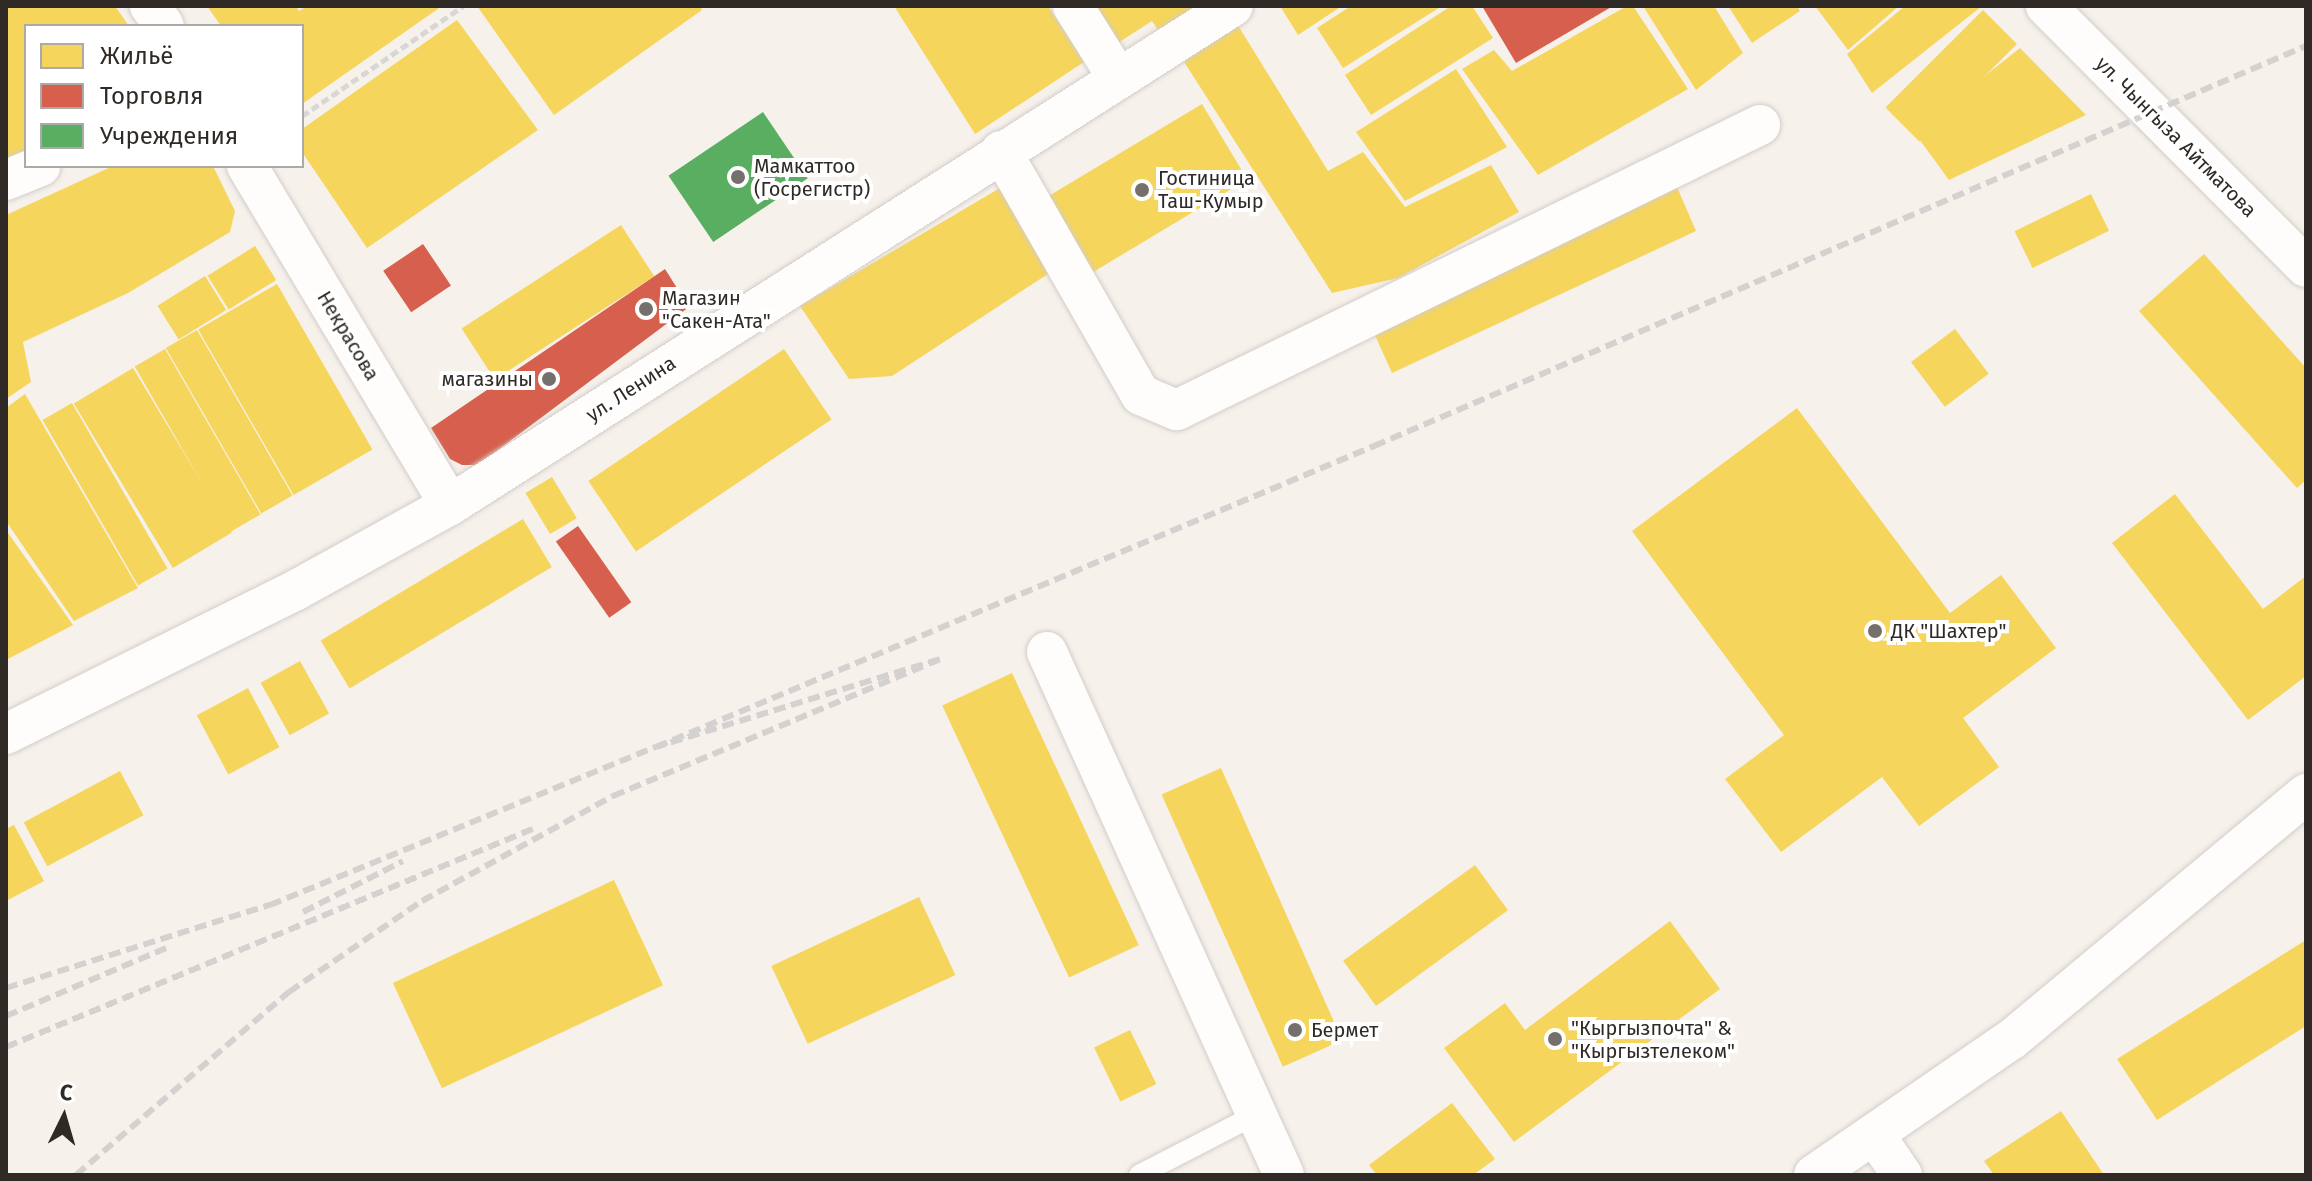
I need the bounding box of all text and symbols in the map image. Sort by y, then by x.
legend [24,24,304,168]
text: Жильё [100,42,173,70]
street label: ул. Чынгыза Айтматова [2091,52,2261,222]
text: Торговля [100,82,203,110]
text: Учреждения [100,122,238,150]
place label: Мамкаттоо (Госрегистр) [754,154,870,201]
place label: Гостиница Таш-Кумыр [1158,166,1264,213]
marker: Мамкаттоо (Госрегистр) [729,168,747,186]
marker: Гостиница Таш-Кумыр [1133,181,1151,199]
place label: Магазин "Сакен-Ата" [662,286,771,333]
street label: Некрасова [312,287,384,385]
marker: Магазин "Сакен-Ата" [637,300,655,318]
street label: ул. Ленина [582,351,680,427]
place label: магазины [442,367,533,391]
marker: магазины [540,370,558,388]
place label: ДК "Шахтер" [1891,619,2006,643]
marker: ДК "Шахтер" [1866,622,1884,640]
place label: "Кыргызпочта" & "Кыргызтелеком" [1571,1016,1735,1063]
place label: Бермет [1311,1018,1378,1042]
marker: Бермет [1286,1021,1304,1039]
marker: "Кыргызпочта" & "Кыргызтелеком" [1546,1030,1564,1048]
north arrow [24,1077,104,1157]
text: С [59,1079,74,1107]

